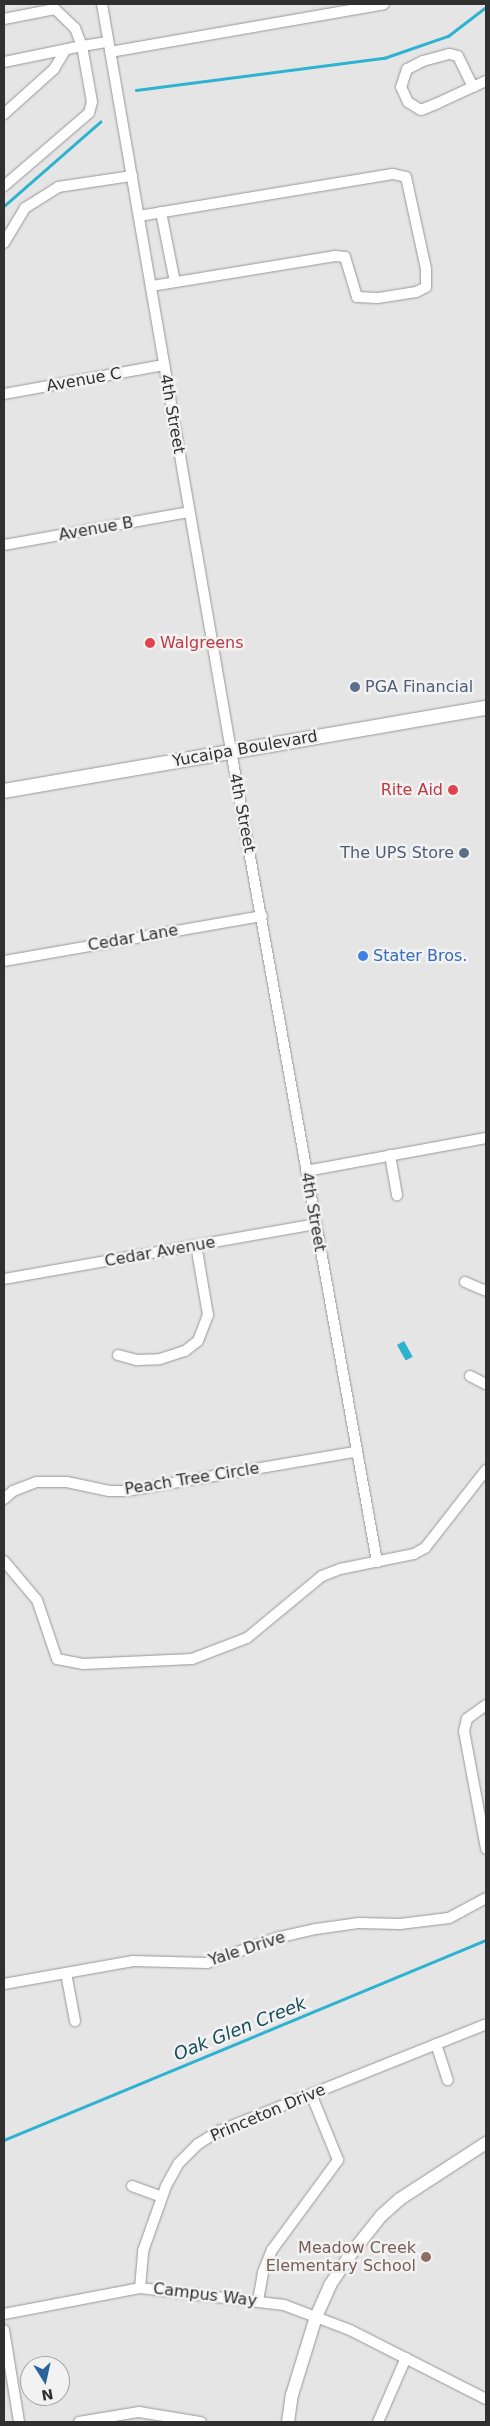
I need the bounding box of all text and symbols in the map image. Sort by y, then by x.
street label: Avenue C [45,364,123,396]
street label: 4th Street [156,373,188,455]
street label: Avenue B [57,513,135,545]
place label: Walgreens [160,633,244,653]
marker: Walgreens [144,637,156,649]
place label: PGA Financial [365,677,473,697]
marker: PGA Financial [349,681,361,693]
street label: Yucaipa Boulevard [171,727,319,771]
street label: 4th Street [225,772,259,854]
place label: Rite Aid [381,780,443,800]
marker: Rite Aid [447,784,459,796]
place label: The UPS Store [340,843,454,863]
marker: The UPS Store [458,847,470,859]
street label: Cedar Lane [86,921,180,955]
place label: Stater Bros. [373,946,467,966]
marker: Stater Bros. [357,950,369,962]
street label: 4th Street [297,1171,329,1253]
street label: Cedar Avenue [103,1233,217,1271]
street label: Peach Tree Circle [123,1459,261,1499]
street label: Yale Drive [206,1928,288,1970]
water label: Oak Glen Creek [171,1993,309,2065]
street label: Princeton Drive [208,2080,328,2146]
place label: Meadow Creek Elementary School [266,2238,416,2276]
marker: Meadow Creek Elementary School [420,2251,432,2263]
street label: Campus Way [152,2279,258,2311]
north arrow [20,2356,70,2406]
text: N [40,2386,55,2404]

